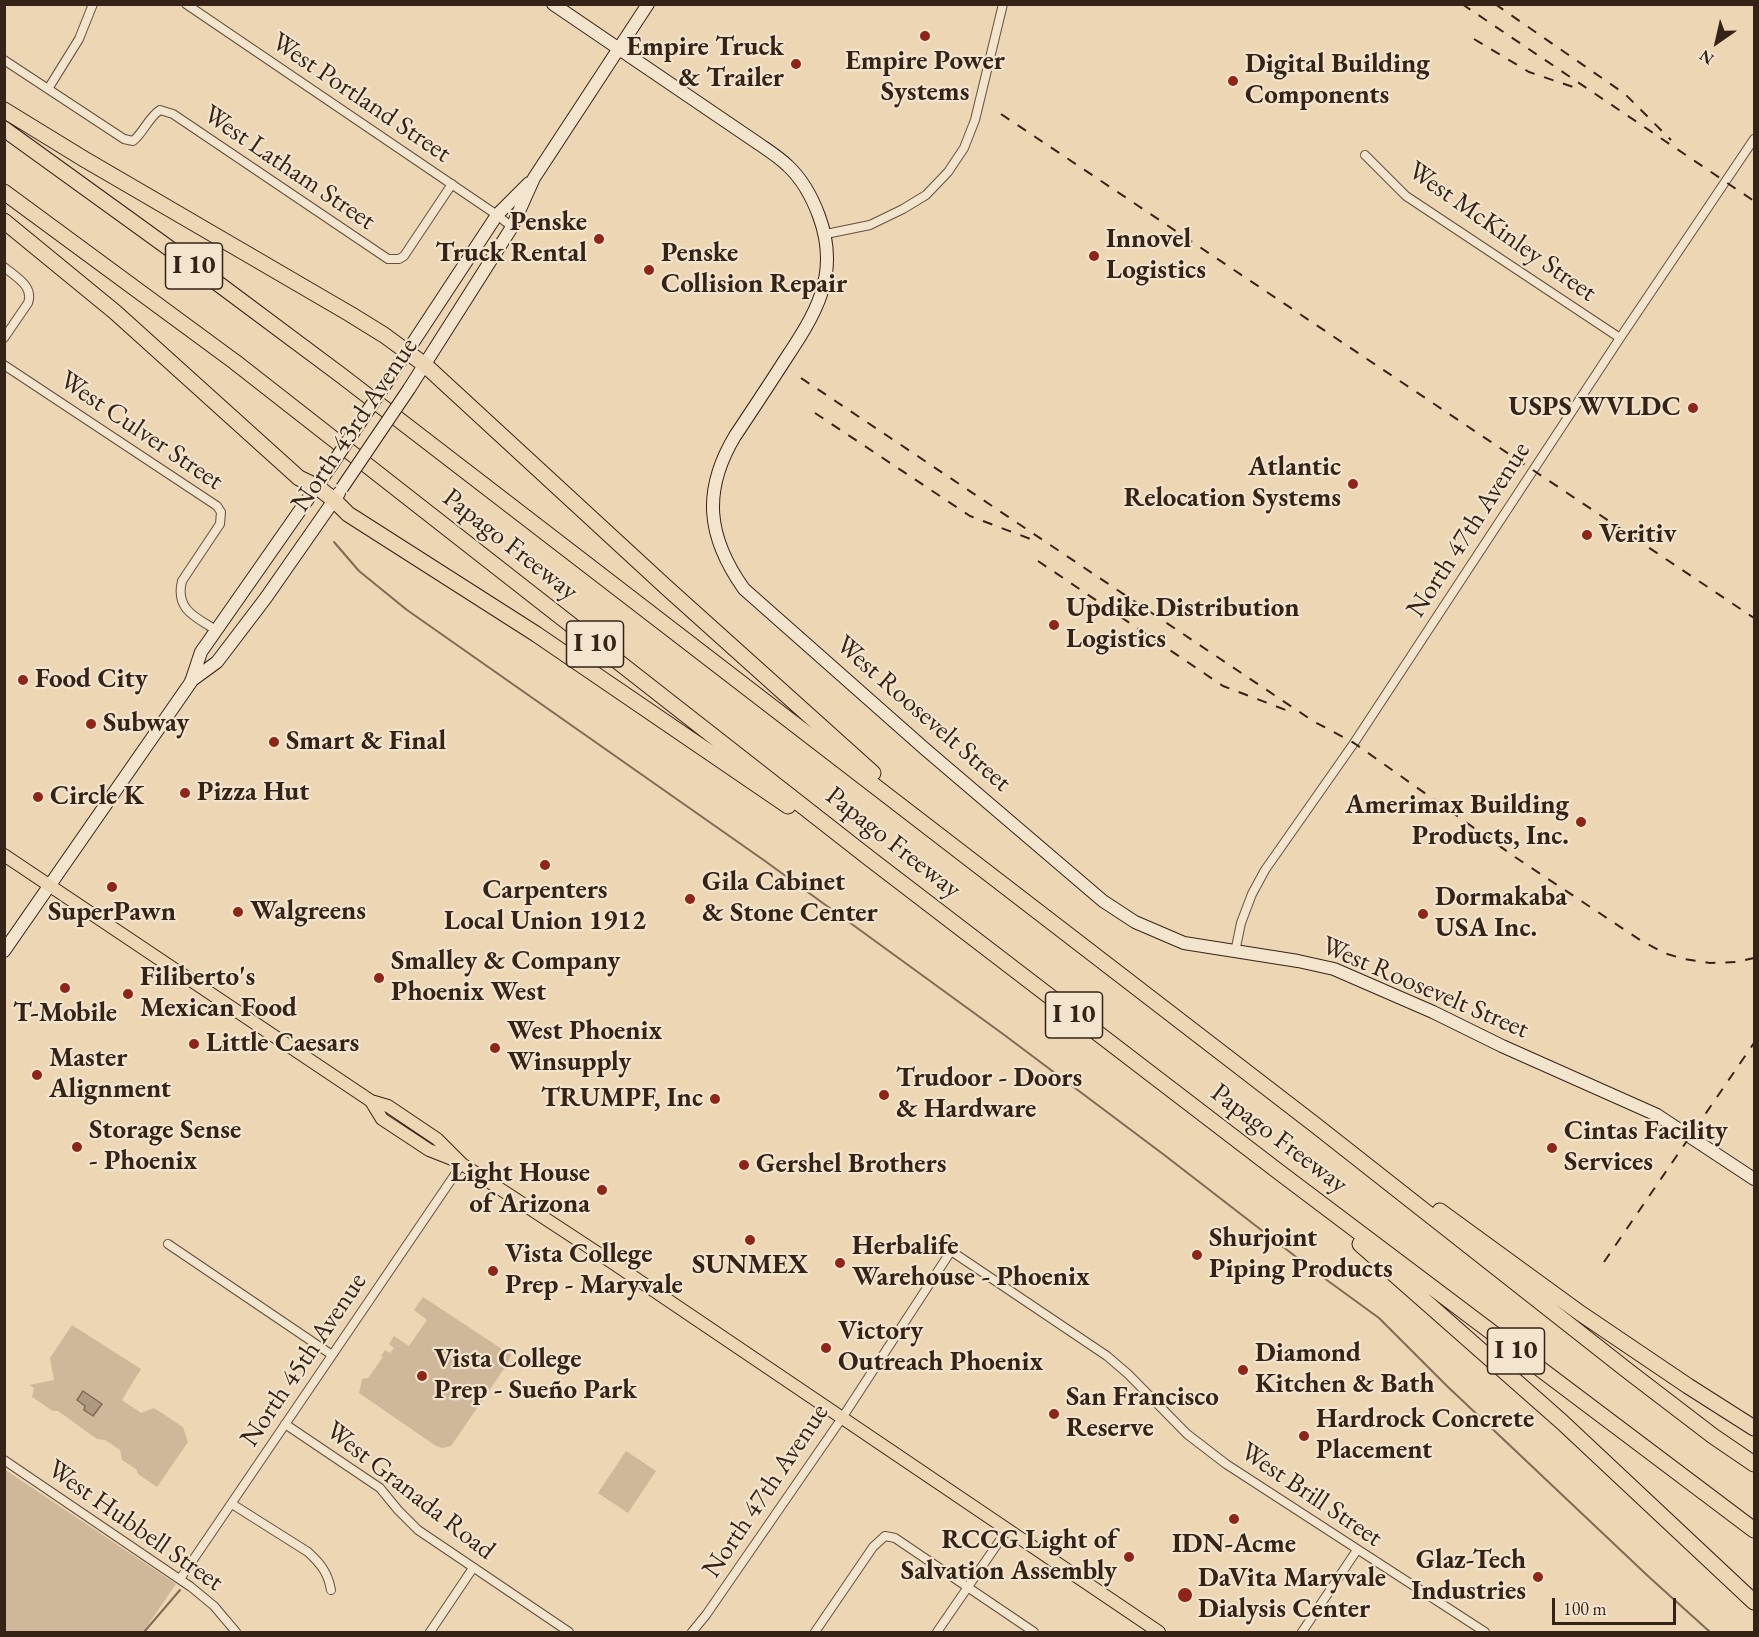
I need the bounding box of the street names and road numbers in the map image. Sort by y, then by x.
street label: West Portland Street [265,26,457,170]
street label: West Latham Street [197,98,381,238]
street label: West McKinley Street [1401,155,1603,309]
road number: I 10 [166,243,222,289]
street label: North 43rd Avenue [285,332,425,518]
street label: West Culver Street [53,364,229,498]
street label: North 47th Avenue [1400,436,1538,624]
street label: Papago Freeway [436,482,584,608]
road number: I 10 [566,621,624,667]
street label: West Roosevelt Street [829,629,1017,799]
street label: Papago Freeway [819,780,967,906]
street label: West Roosevelt Street [1317,930,1533,1046]
road number: I 10 [1046,992,1102,1038]
street label: Papago Freeway [1204,1077,1354,1201]
street label: North 45th Avenue [234,1267,374,1453]
road number: I 10 [1488,1328,1544,1374]
street label: North 47th Avenue [696,1398,836,1584]
street label: West Granada Road [319,1415,501,1567]
street label: West Brill Street [1234,1436,1388,1554]
street label: West Hubbell Street [41,1453,229,1599]

